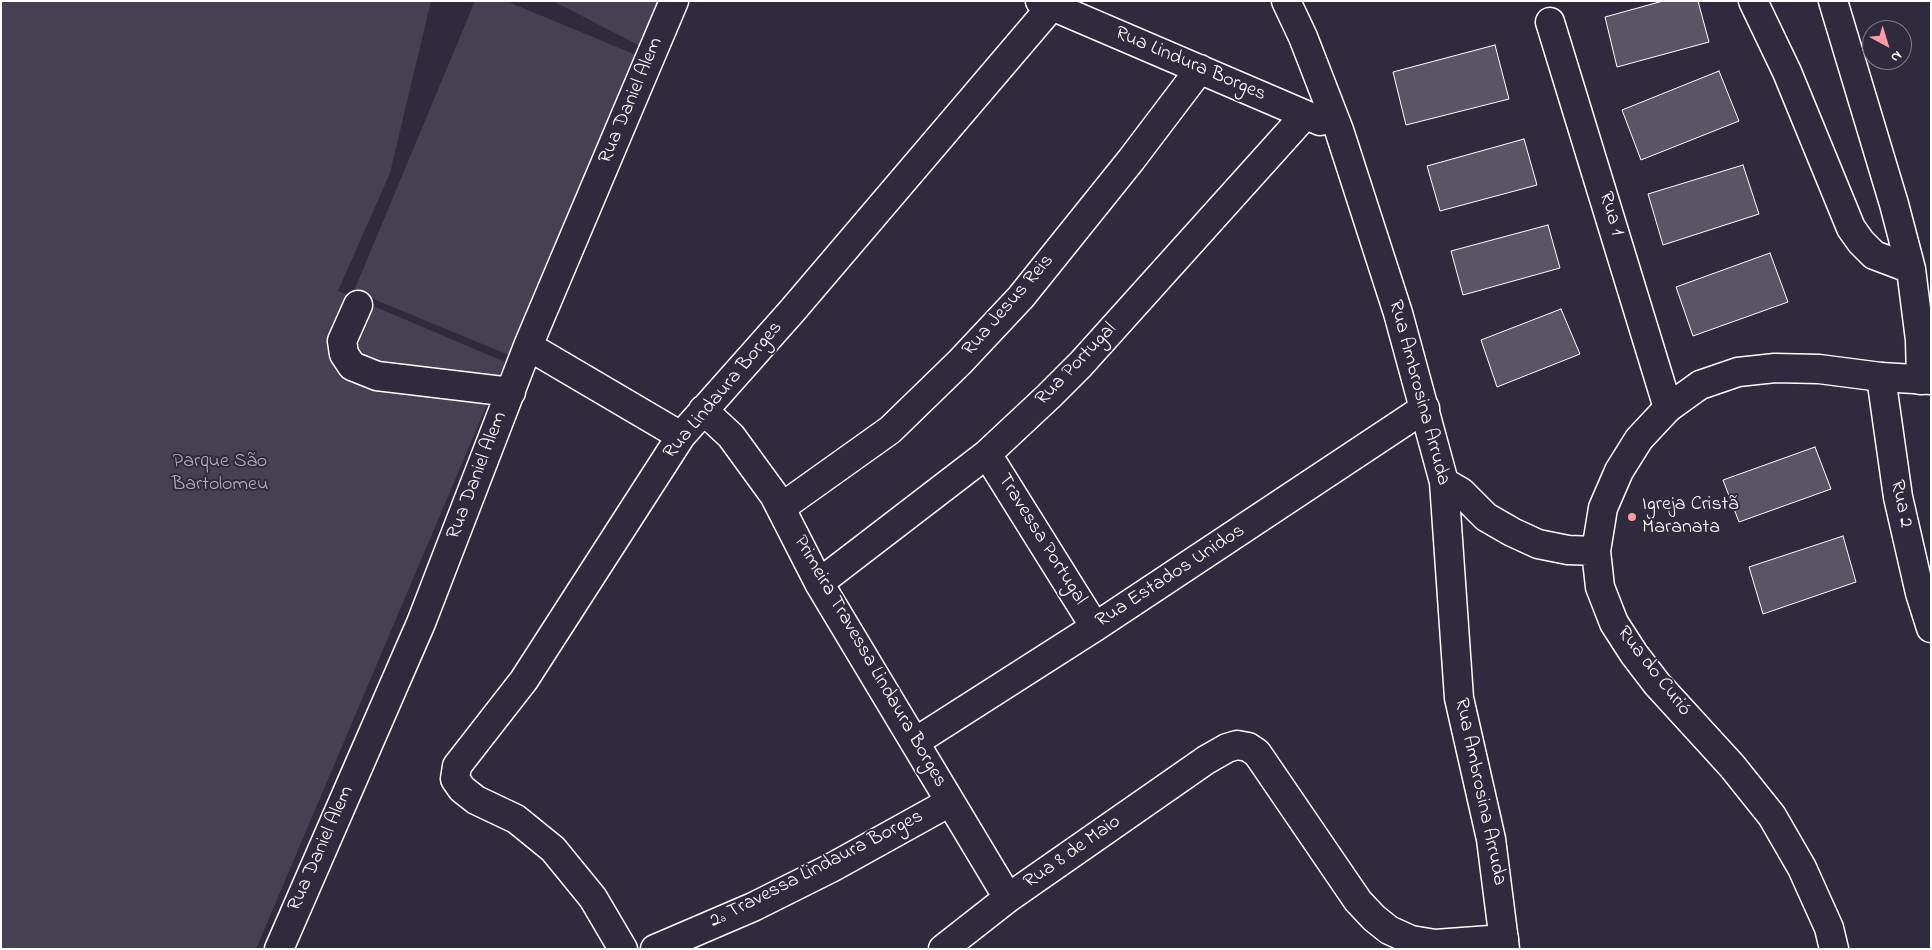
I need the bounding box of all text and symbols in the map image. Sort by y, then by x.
north arrow [1862,20,1912,70]
street label: Rua Lindura Borges [1111,22,1269,108]
street label: Rua Daniel Alem [595,34,669,168]
text: N [1886,45,1906,67]
street label: Rua 1 [1592,189,1628,239]
street label: Rua Jesus Reis [958,250,1060,362]
street label: Rua Ambrosina Arruda [1382,298,1454,488]
street label: Rua Lindaura Borges [659,317,789,465]
street label: Rua Portugal [1031,318,1123,412]
street label: Rua Daniel Alem [443,409,513,543]
park label: Parque São Bartolomeu [172,451,268,498]
street label: Travessa Portugal [991,470,1091,610]
street label: Rua 2 [1883,478,1917,530]
place label: Igreja Cristã Maranata [1642,494,1738,541]
marker: Igreja Cristã Maranata [1626,511,1638,523]
street label: Rua Estados Unidos [1092,520,1250,634]
street label: Primeira Travessa Lindaura Borges [787,532,951,792]
street label: Rua do Curió [1610,622,1696,722]
street label: Rua Ambrosina Arruda [1447,696,1511,888]
street label: Rua Daniel Alem [284,783,360,915]
street label: 2ª Travessa Lindaura Borges [706,806,928,934]
street label: Rua 8 de Maio [1020,811,1126,895]

